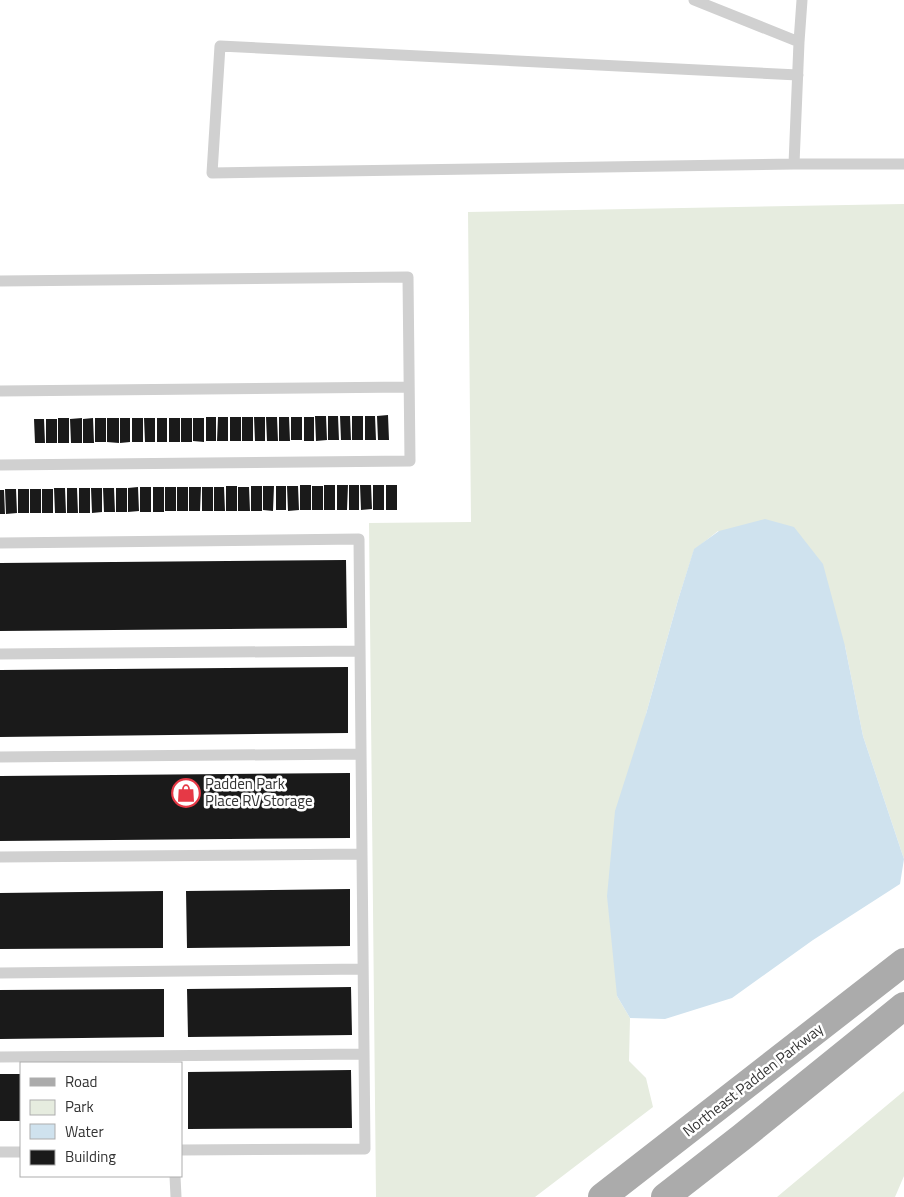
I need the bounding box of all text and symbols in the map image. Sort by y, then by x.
place label: Padden Park Place RV Storage [205,772,313,812]
shop icon: Padden Park Place RV Storage [171,778,201,808]
street label: Northeast Padden Parkway [677,1017,828,1142]
legend [20,1062,182,1177]
text: Road [65,1070,97,1093]
text: Park [65,1095,94,1118]
text: Water [65,1120,104,1143]
text: Building [65,1145,116,1168]

